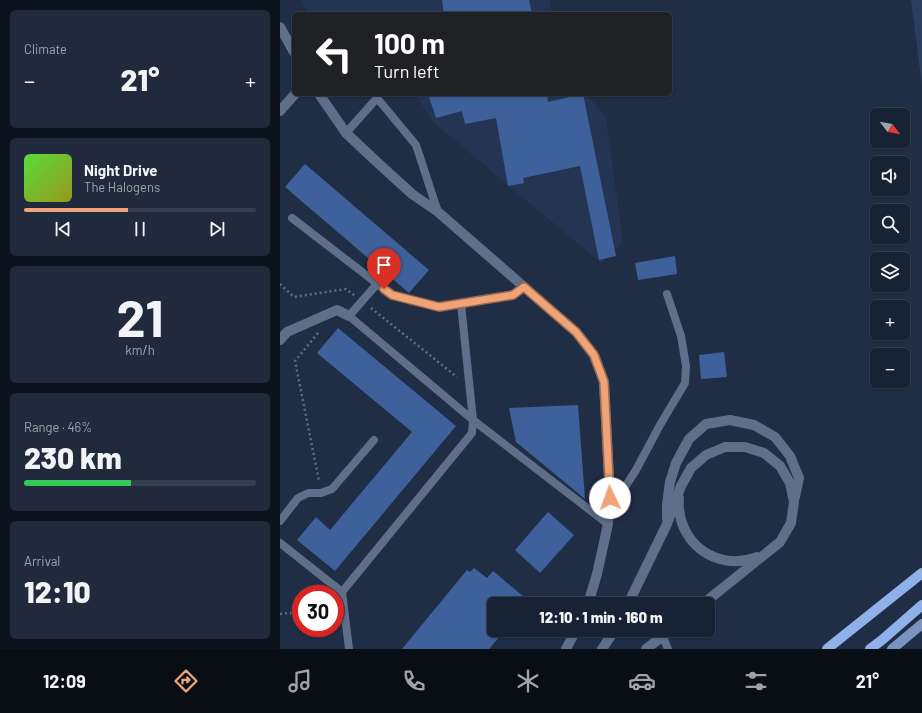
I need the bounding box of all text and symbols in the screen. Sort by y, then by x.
text: 100 m [374,26,445,60]
icon: left [308,28,360,80]
text: Climate [24,41,67,57]
text: Turn left [374,60,440,82]
text: 21° [121,61,159,97]
text: − [24,67,35,93]
text: + [245,67,256,93]
north arrow [870,108,910,148]
map controls [870,108,910,388]
button: sound [870,156,910,196]
text: Night Drive [84,161,157,179]
text: The Halogens [84,179,160,195]
button: search [870,204,910,244]
icon: previous [52,218,74,240]
icon: pause [129,218,151,240]
icon: next [206,218,228,240]
pin [367,248,401,289]
button: layers [870,252,910,292]
icon: arrive [373,254,395,276]
text: 21 [116,285,164,347]
button: + [870,300,910,340]
text: km/h [125,342,155,358]
button: − [870,348,910,388]
text: Range · 46% [24,419,92,435]
text: 230 km [24,439,122,475]
position arrow [589,477,631,519]
text: Arrival [24,553,60,569]
text: 12:10 [24,573,91,609]
speed limit sign: 30 [292,585,344,637]
text: 12:10 · 1 min · 160 m [539,608,663,626]
icon: directions [172,667,200,695]
icon: music [286,667,314,695]
icon: phone [400,667,428,695]
icon: climate [514,667,542,695]
icon: car [628,667,656,695]
icon: filters [742,667,770,695]
text: 12:09 [43,670,86,692]
text: 21° [856,670,879,692]

